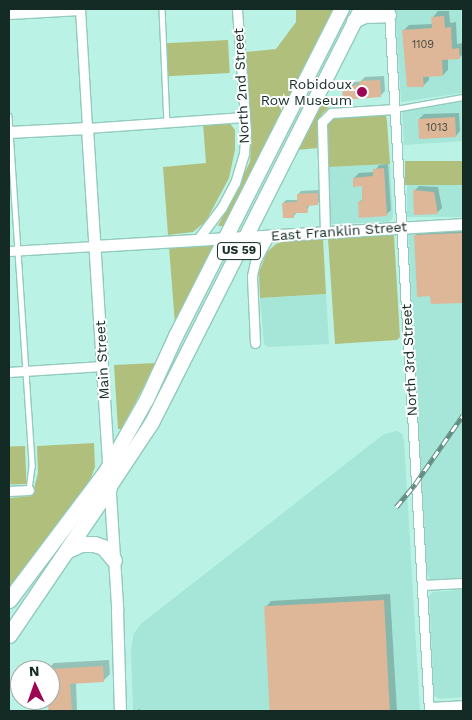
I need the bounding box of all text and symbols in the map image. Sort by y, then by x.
street label: North 2nd Street [230,28,252,144]
house number: 1109 [412,38,434,52]
place label: Robidoux Row Museum [260,76,352,108]
marker: Robidoux Row Museum [356,86,368,98]
house number: 1013 [426,121,448,135]
street label: East Franklin Street [270,218,408,244]
road number: US 59 [216,242,262,260]
street label: North 3rd Street [398,303,420,417]
street label: Main Street [92,320,112,400]
north arrow [10,660,60,710]
text: N [29,663,40,679]

